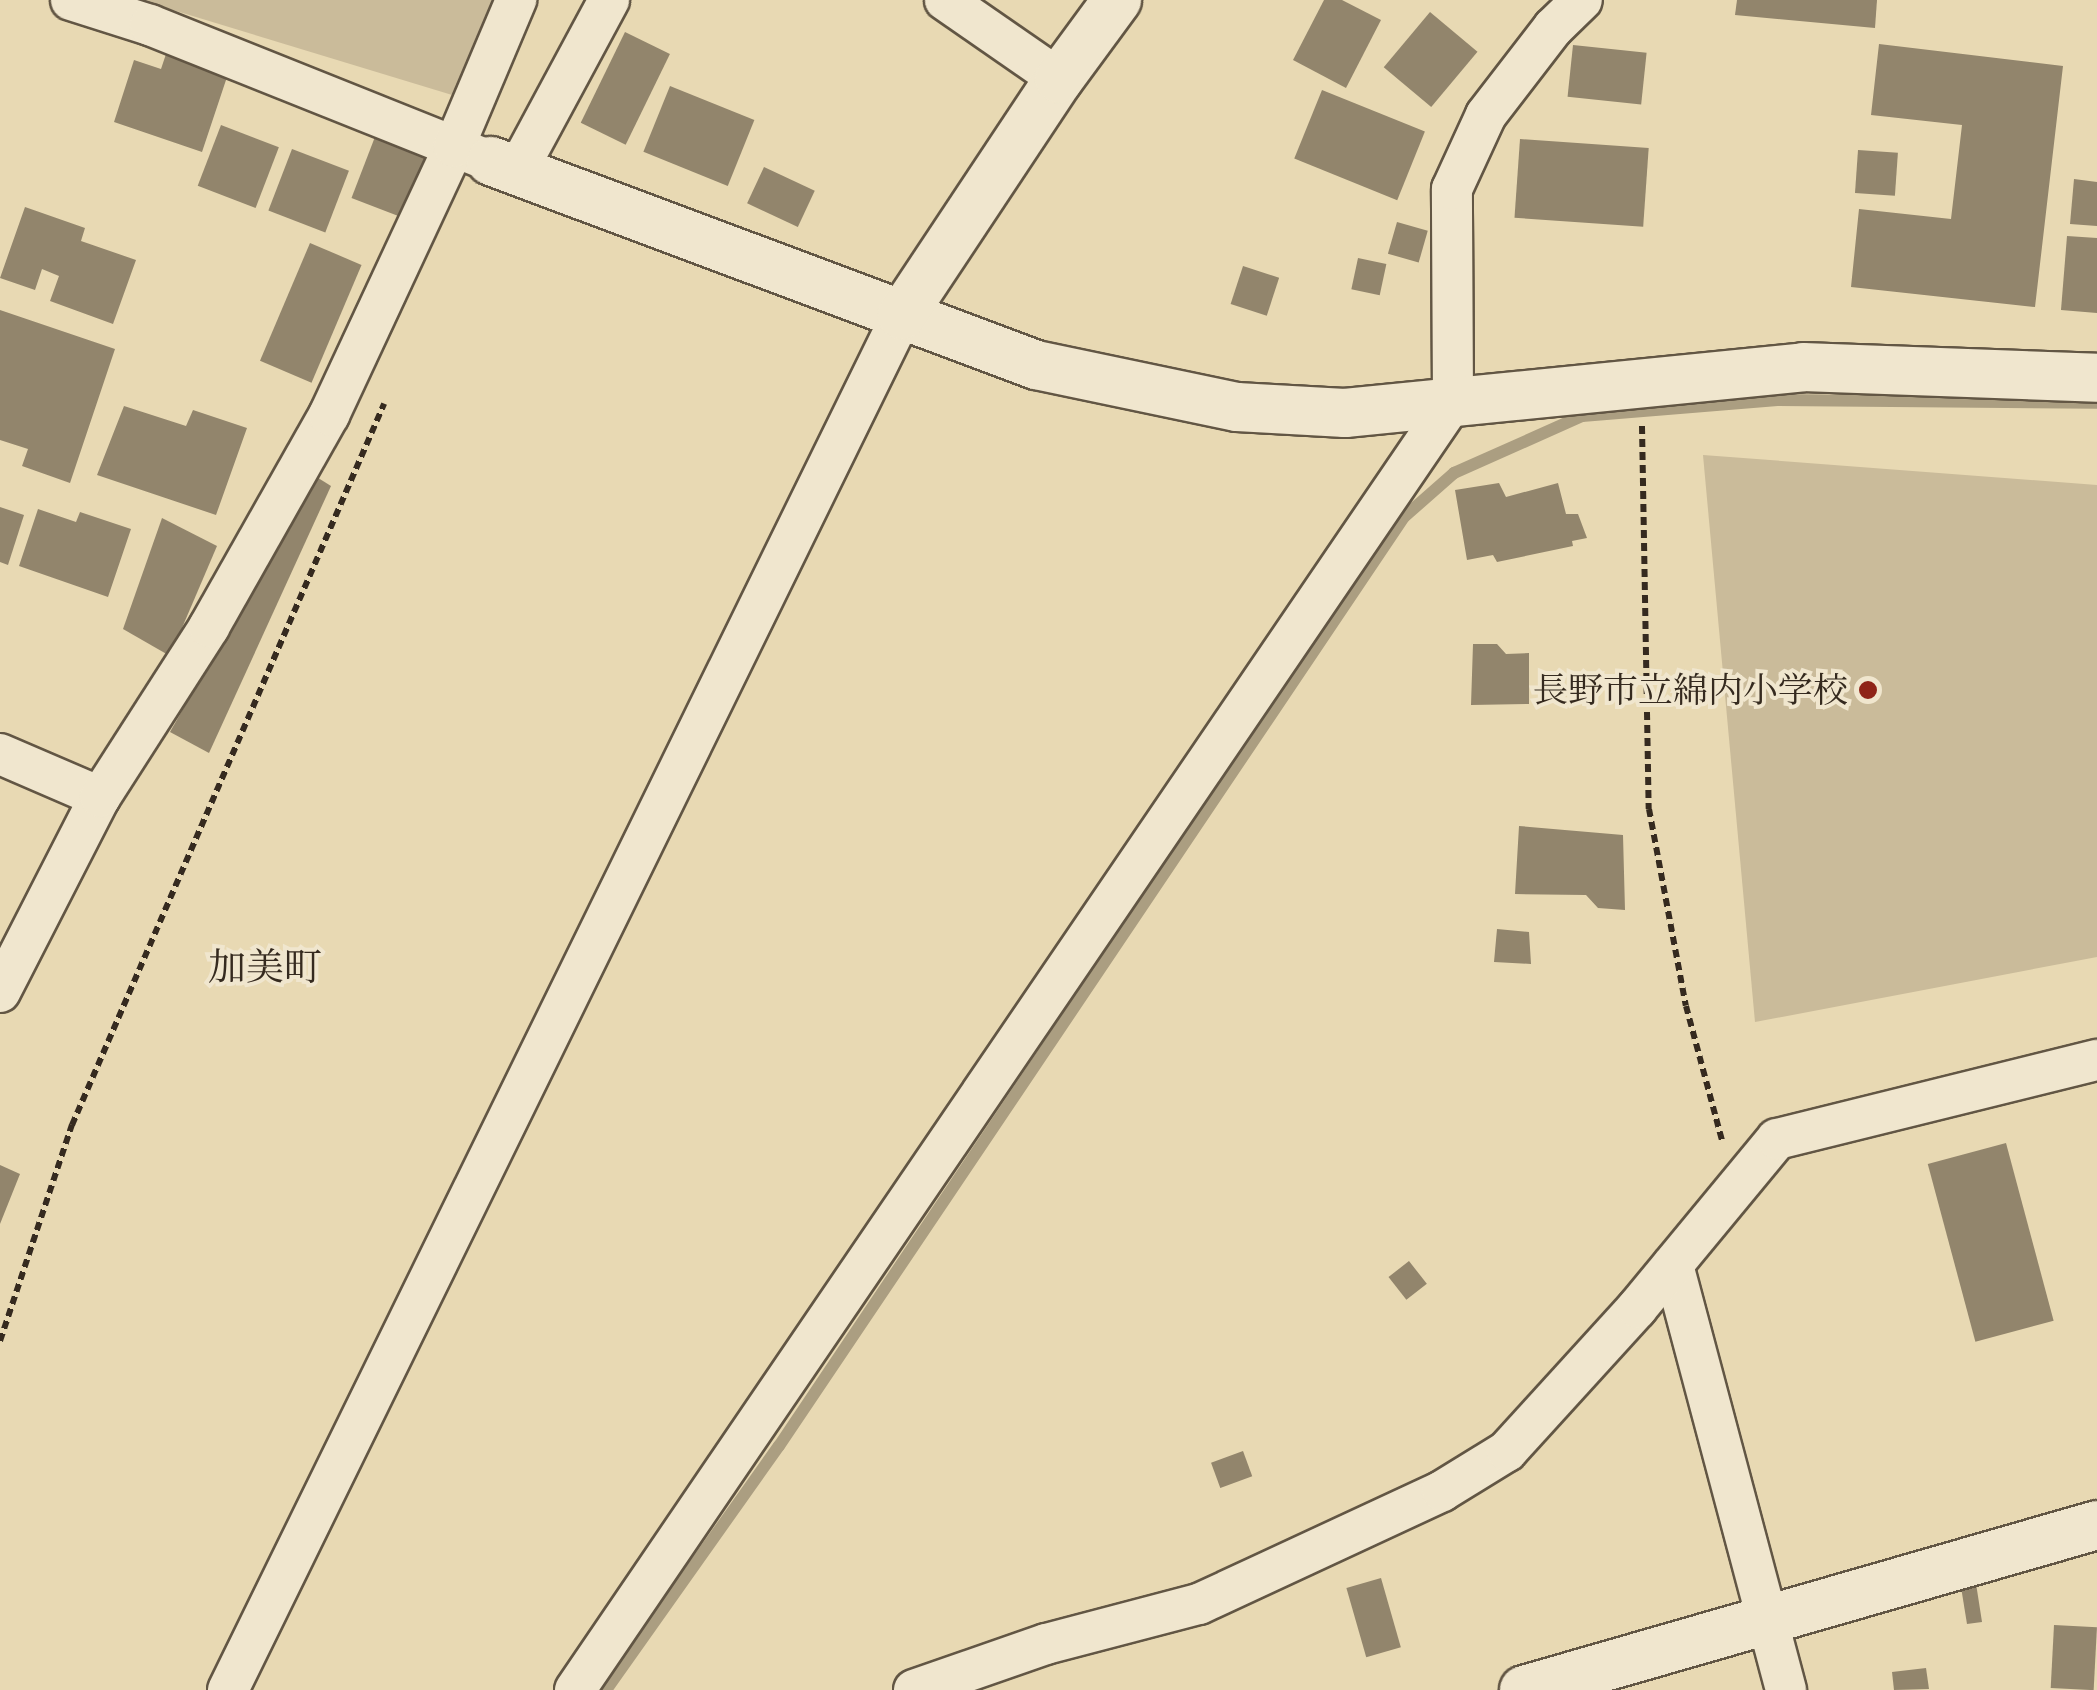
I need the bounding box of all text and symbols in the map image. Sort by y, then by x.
place label: 長野市立綿内小学校 [1533,669,1848,711]
marker: 長野市立綿内小学校 [1857,679,1879,701]
district label: 加美町 [208,944,322,990]

